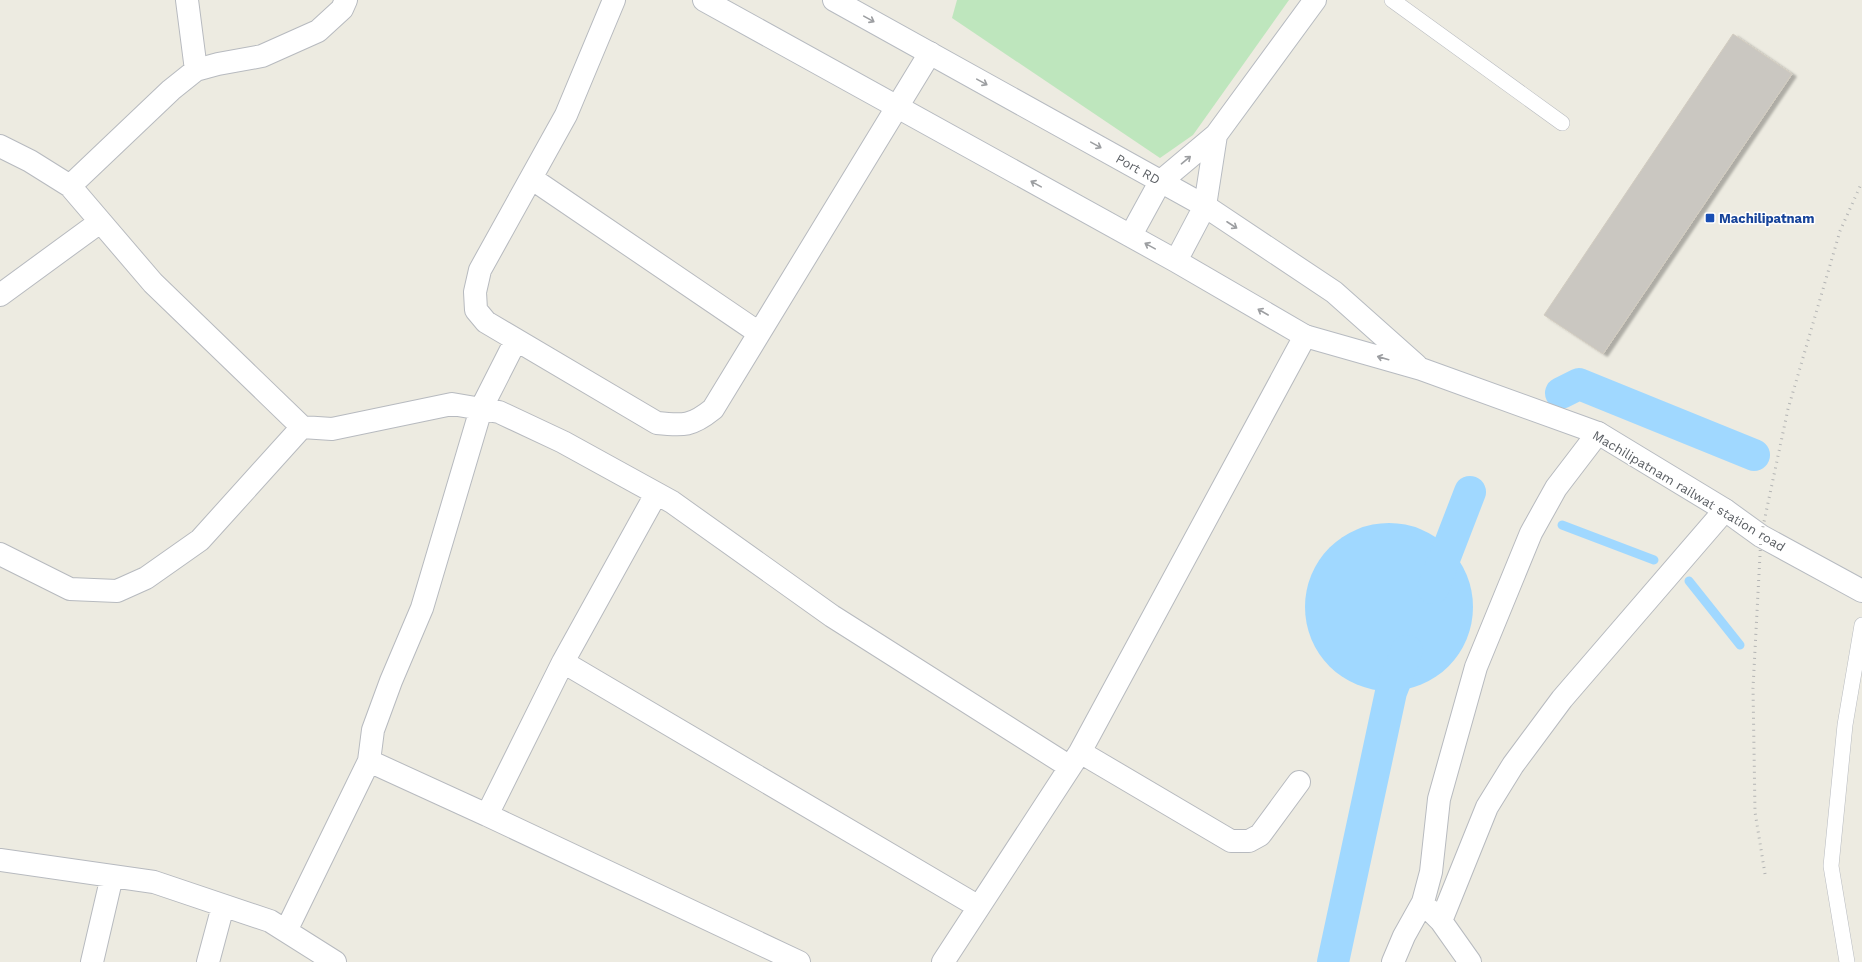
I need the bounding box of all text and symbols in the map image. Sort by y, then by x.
one-way arrow [862,15,874,23]
one-way arrow [976,79,988,86]
one-way arrow [1090,142,1102,150]
street label: Port RD [1113,151,1163,187]
one-way arrow [1181,156,1191,165]
one-way arrow [1031,179,1043,187]
place label: Machilipatnam [1719,211,1814,226]
marker: Machilipatnam [1704,212,1716,224]
one-way arrow [1226,221,1238,229]
one-way arrow [1144,242,1156,250]
one-way arrow [1257,307,1269,315]
one-way arrow [1377,354,1390,361]
street label: Machilipatnam railwat station road [1590,427,1788,555]

